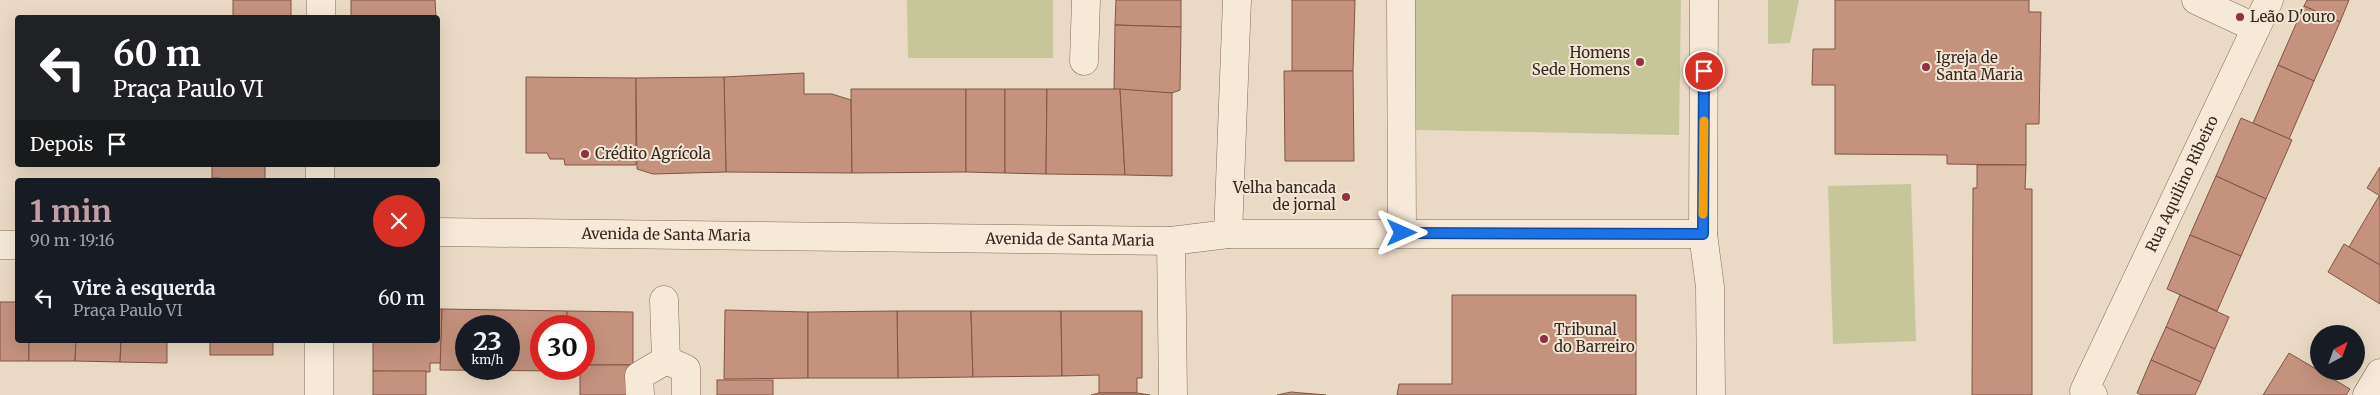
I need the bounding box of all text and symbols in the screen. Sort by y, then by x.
place label: Leão D'ouro [2250,7,2336,26]
marker: Leão D'ouro [2234,11,2246,23]
text: 60 m [113,32,201,76]
icon: left [30,35,95,100]
place label: Homens Sede Homens [1532,43,1630,79]
place label: Igreja de Santa Maria [1936,48,2023,84]
pin [1683,50,1725,92]
marker: Homens Sede Homens [1634,56,1646,68]
icon: arrive [1690,57,1718,85]
marker: Igreja de Santa Maria [1920,61,1932,73]
text: Praça Paulo VI [113,75,264,103]
street label: Rua Aquilino Ribeiro [2141,112,2222,255]
icon: arrive [103,130,131,158]
text: Depois [30,132,93,156]
place label: Crédito Agrícola [595,144,711,163]
marker: Crédito Agrícola [579,148,591,160]
place label: Velha bancada de jornal [1232,178,1336,214]
marker: Velha bancada de jornal [1340,191,1352,203]
text: 1 min [30,192,112,230]
button: close [373,195,425,247]
position arrow [1375,206,1427,258]
street label: Avenida de Santa Maria [580,224,751,245]
street label: Avenida de Santa Maria [984,229,1155,250]
text: 90 m · 19:16 [30,230,114,250]
text: Vire à esquerda [73,276,216,300]
icon: left [30,284,58,312]
text: 60 m [378,286,425,310]
text: Praça Paulo VI [73,300,183,320]
speed limit sign: 30 [530,315,595,380]
place label: Tribunal do Barreiro [1554,320,1635,356]
text: 23 [473,325,502,357]
north arrow [2310,325,2365,380]
map controls [2310,325,2365,380]
marker: Tribunal do Barreiro [1538,333,1550,345]
text: km/h [472,352,503,367]

